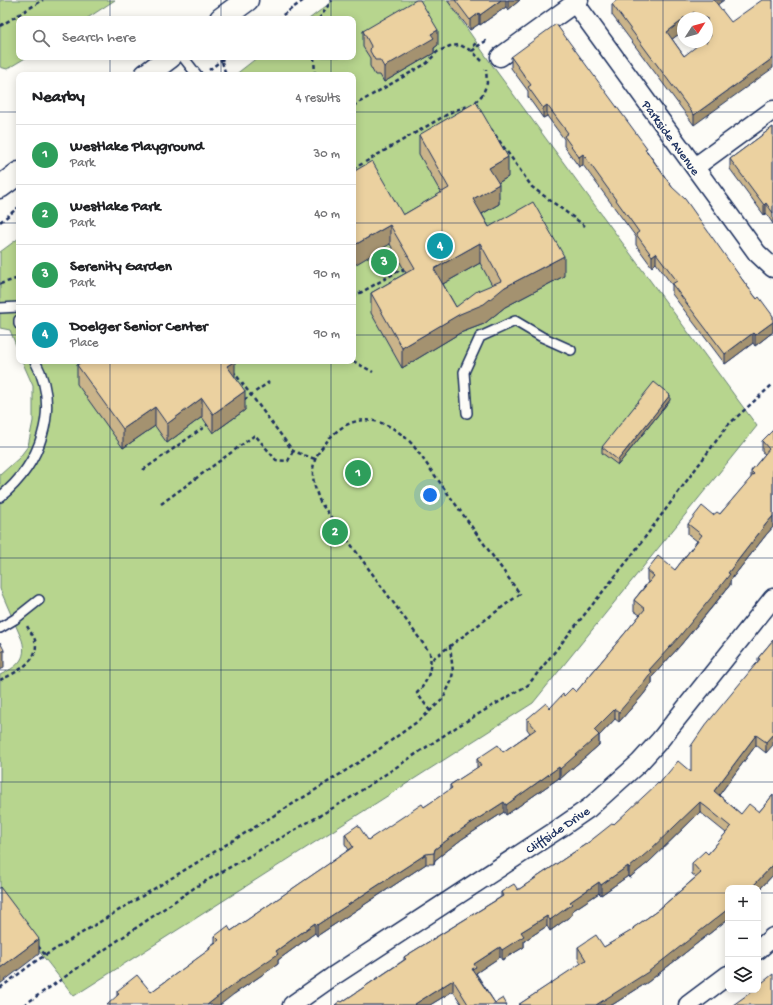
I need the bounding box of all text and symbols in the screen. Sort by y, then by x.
north arrow [677,12,713,48]
search box [16,16,356,60]
icon: search [30,27,52,49]
text: Search here [62,29,136,47]
text: Nearby [32,88,85,108]
text: 4 results [296,91,340,106]
street label: Parkside Avenue [637,97,702,179]
text: Westlake Playground [70,138,204,156]
text: 1 [42,147,48,162]
text: 30 m [314,147,340,162]
text: Park [70,156,95,171]
text: Westlake Park [70,198,160,216]
text: 2 [42,207,48,222]
text: 40 m [314,207,340,222]
text: Park [70,216,95,231]
pin: 4 [427,231,453,261]
pin: 3 [371,247,397,277]
text: Serenity Garden [70,258,172,276]
text: 3 [42,267,48,282]
text: 90 m [314,267,340,282]
text: Park [70,276,95,291]
text: Doelger Senior Center [70,318,208,336]
text: 4 [42,327,48,342]
text: 90 m [314,327,340,342]
text: Place [70,336,98,351]
pin: 1 [345,458,371,488]
your location [420,485,440,505]
pin: 2 [322,517,348,547]
street label: Cliffside Drive [524,804,594,858]
map controls [725,885,761,993]
button: + [725,885,761,921]
button: − [725,921,761,957]
button: layers [725,957,761,993]

